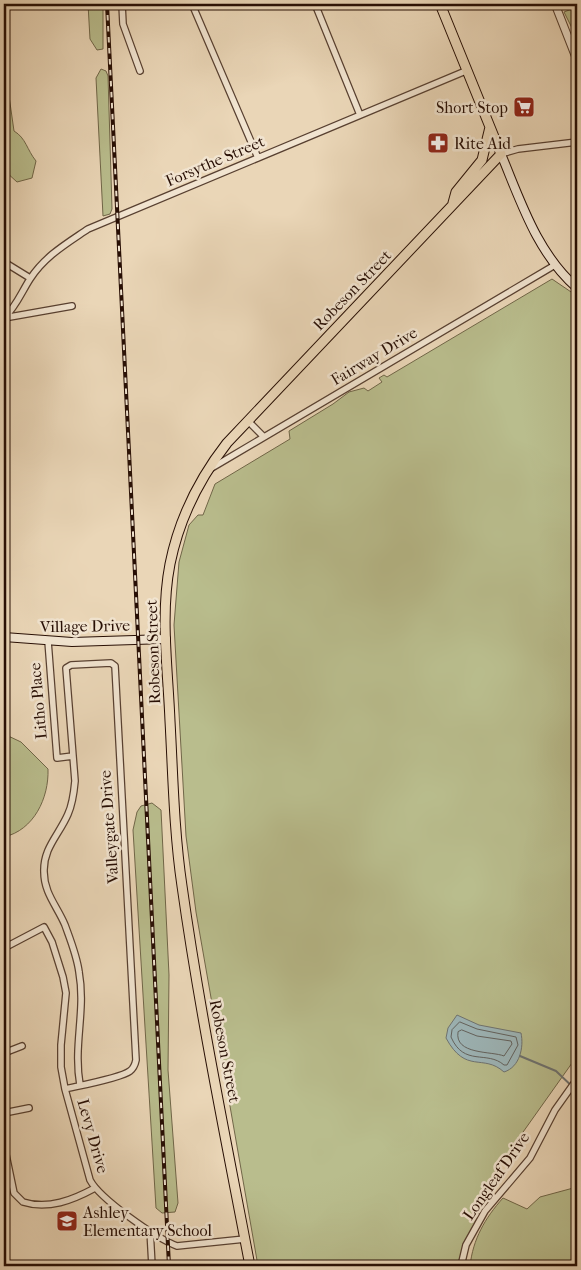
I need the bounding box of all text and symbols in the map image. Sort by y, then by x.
supermarket icon: Short Stop [512,95,536,119]
place label: Short Stop [436,98,508,117]
street label: Forsythe Street [163,131,268,190]
pharmacy icon: Rite Aid [426,131,450,155]
place label: Rite Aid [454,134,511,153]
street label: Robeson Street [309,246,395,334]
street label: Fairway Drive [327,323,421,389]
street label: Robeson Street [142,599,164,705]
street label: Village Drive [39,616,130,636]
street label: Litho Place [25,662,51,740]
street label: Valleygate Drive [96,770,123,885]
street label: Robeson Street [206,998,244,1104]
street label: Levy Drive [73,1097,113,1175]
street label: Longleaf Drive [459,1128,533,1224]
place label: Ashley Elementary School [82,1203,212,1240]
school or university icon: Ashley Elementary School [55,1209,79,1233]

